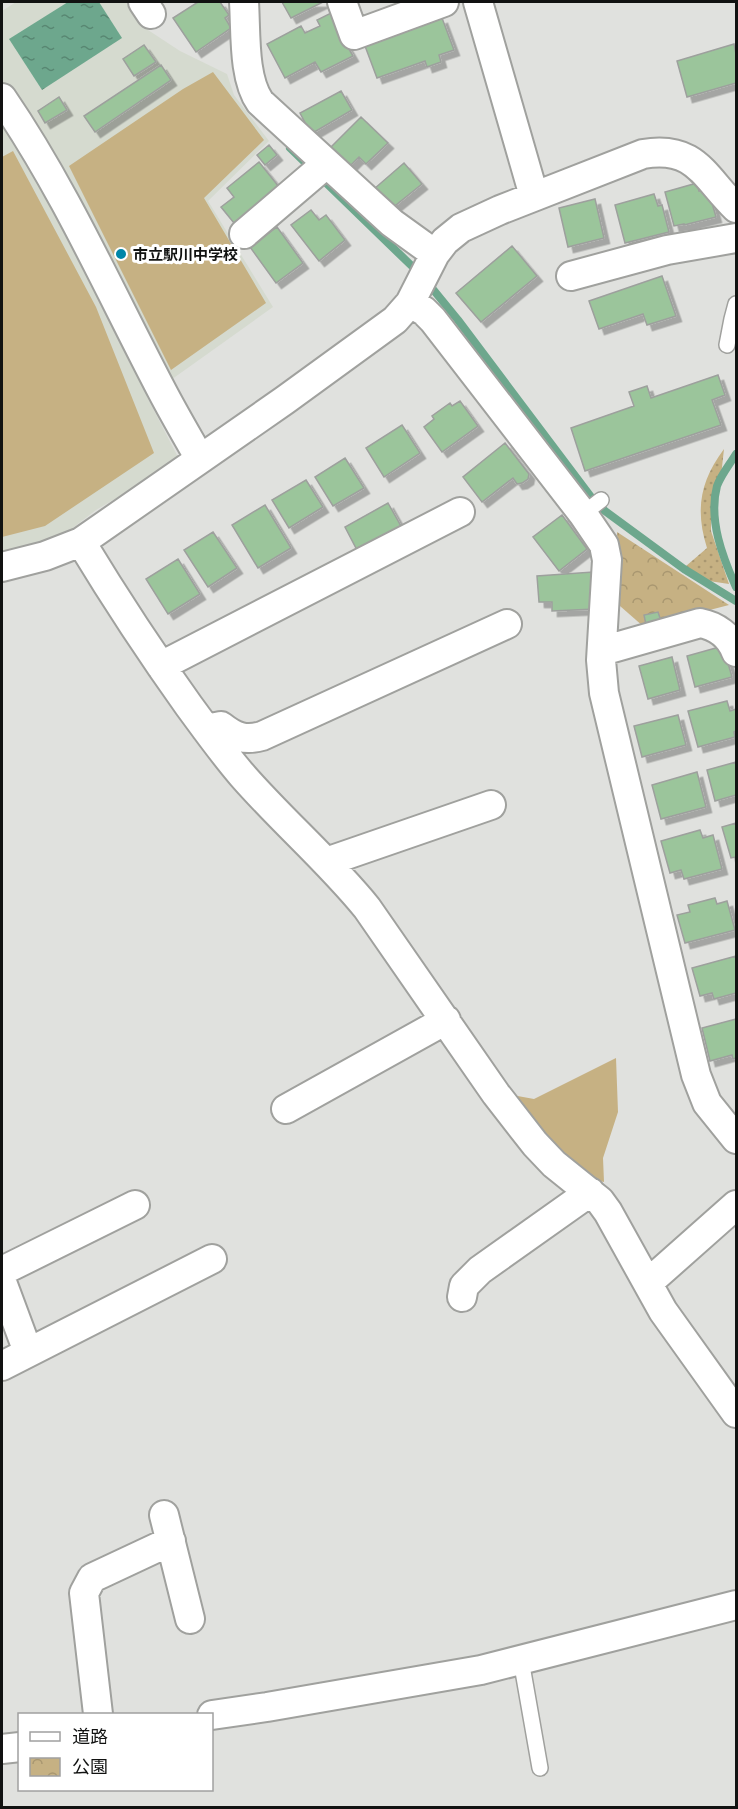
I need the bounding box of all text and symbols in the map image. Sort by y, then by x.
place label: 市立駅川中学校 [133,244,238,264]
marker: 市立駅川中学校 [114,247,128,261]
legend [18,1713,213,1791]
text: 道路 [72,1724,108,1748]
text: 公園 [72,1754,108,1778]

